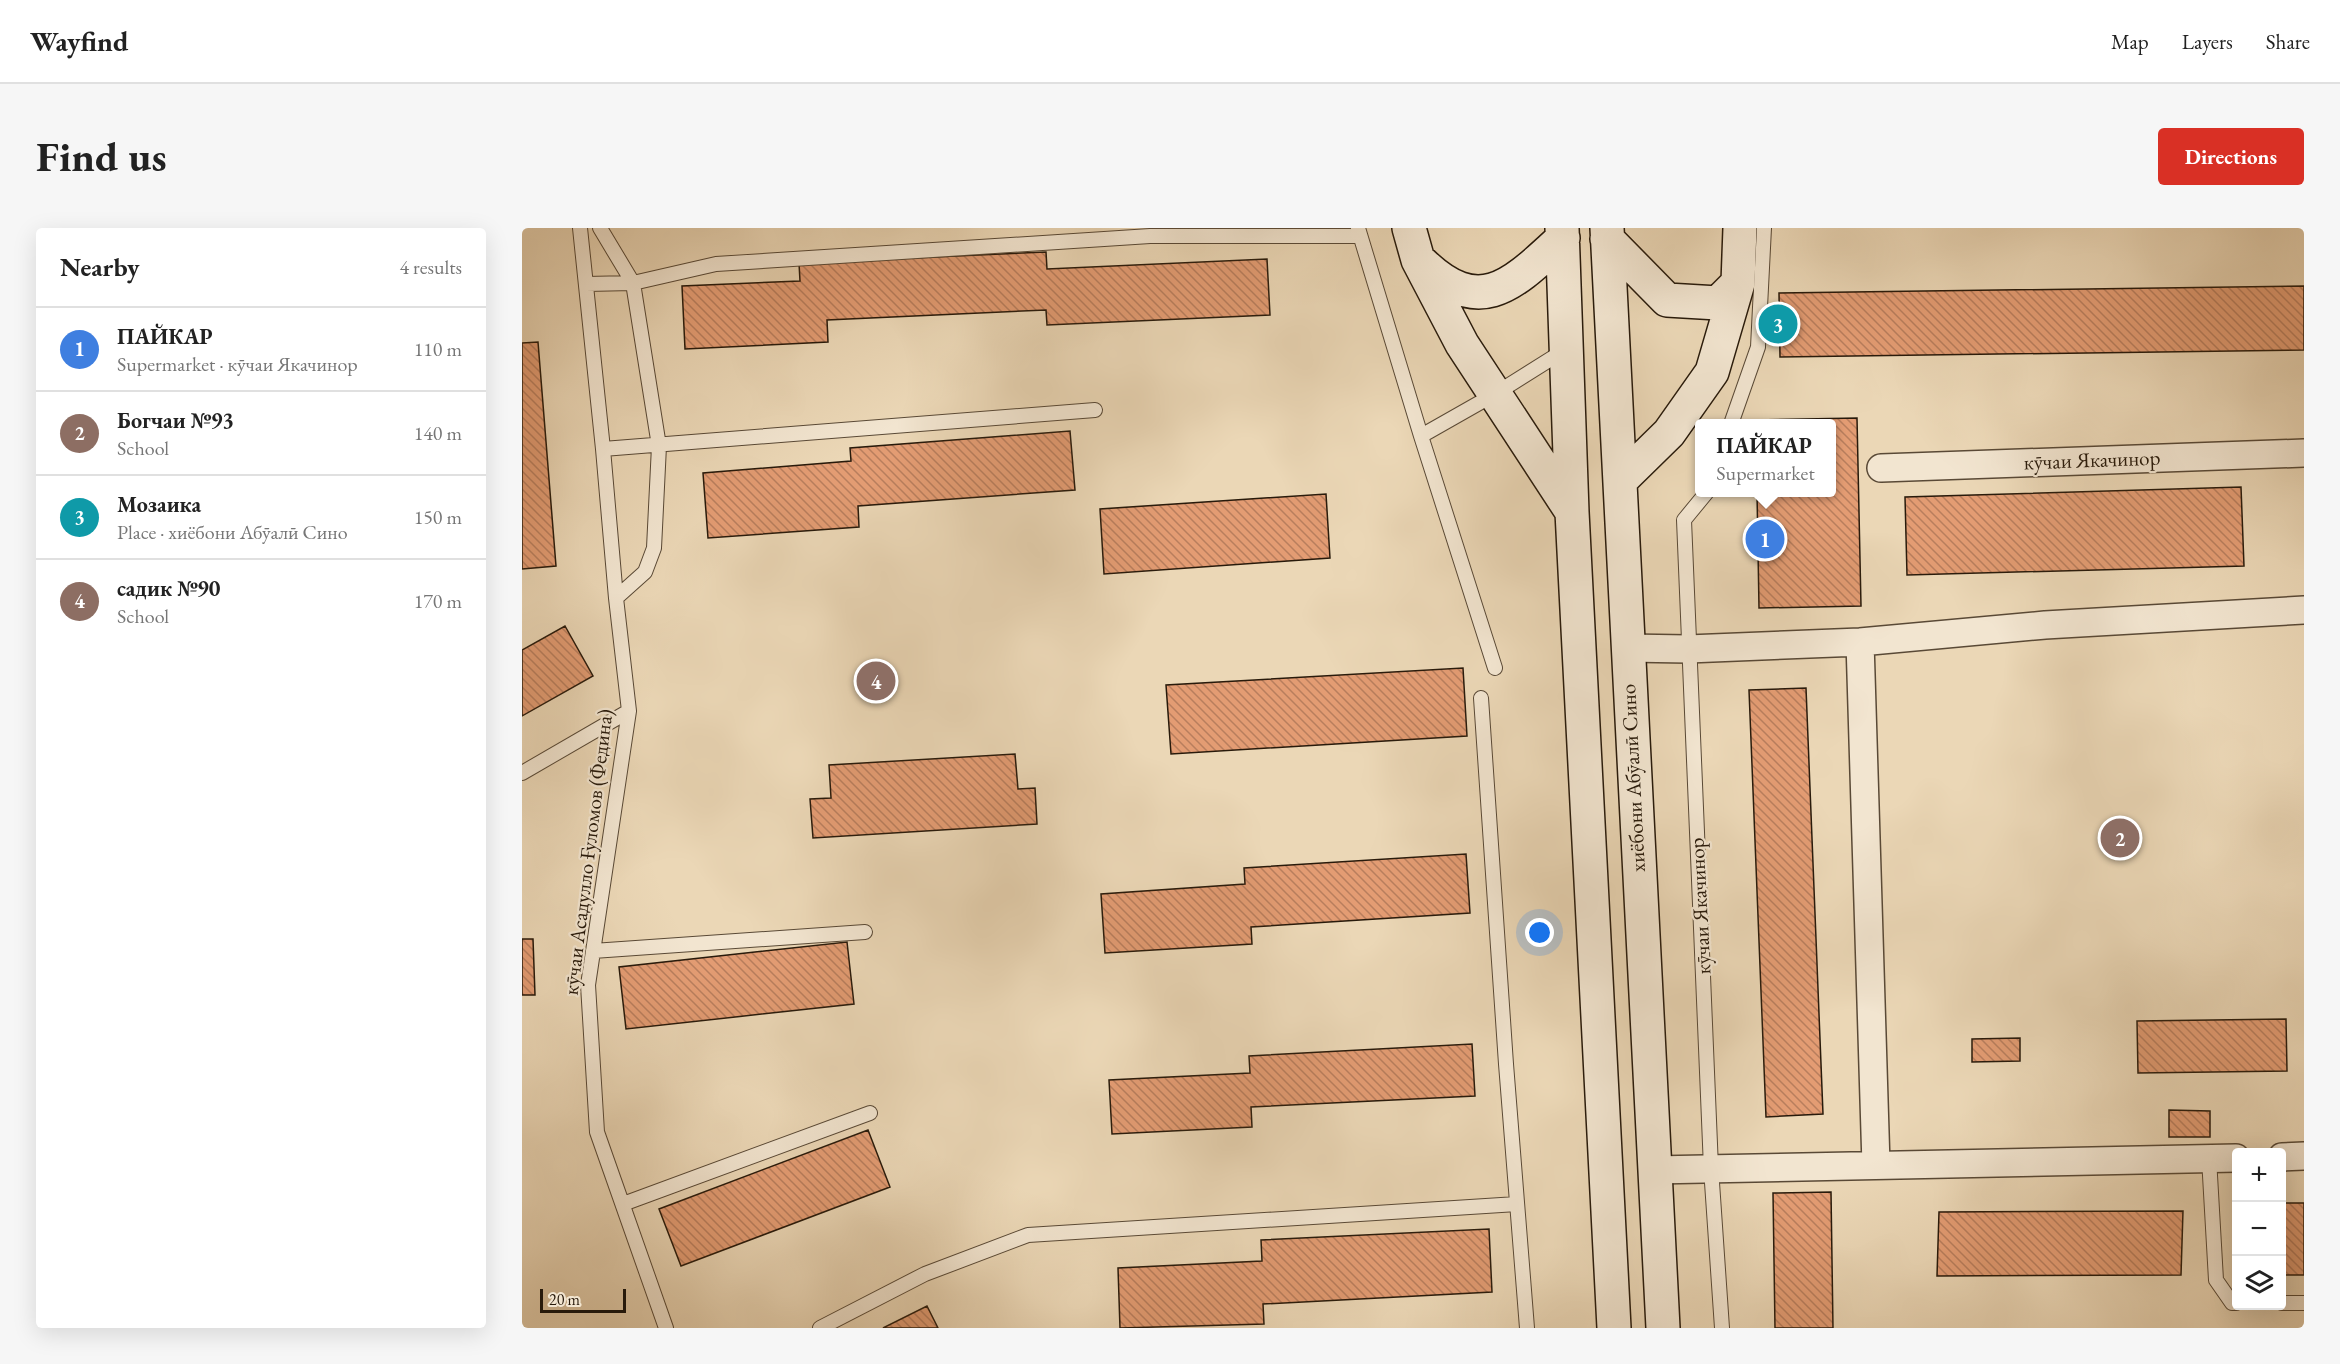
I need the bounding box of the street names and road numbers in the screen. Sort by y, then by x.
street label: кӯчаи Якачинор [2023,444,2161,475]
street label: хиёбони Абӯалӣ Сино [1614,683,1651,873]
street label: кӯчаи Асадулло Ғуломов (Федина) [557,707,618,997]
street label: кӯчаи Якачинор [1682,837,1717,975]

